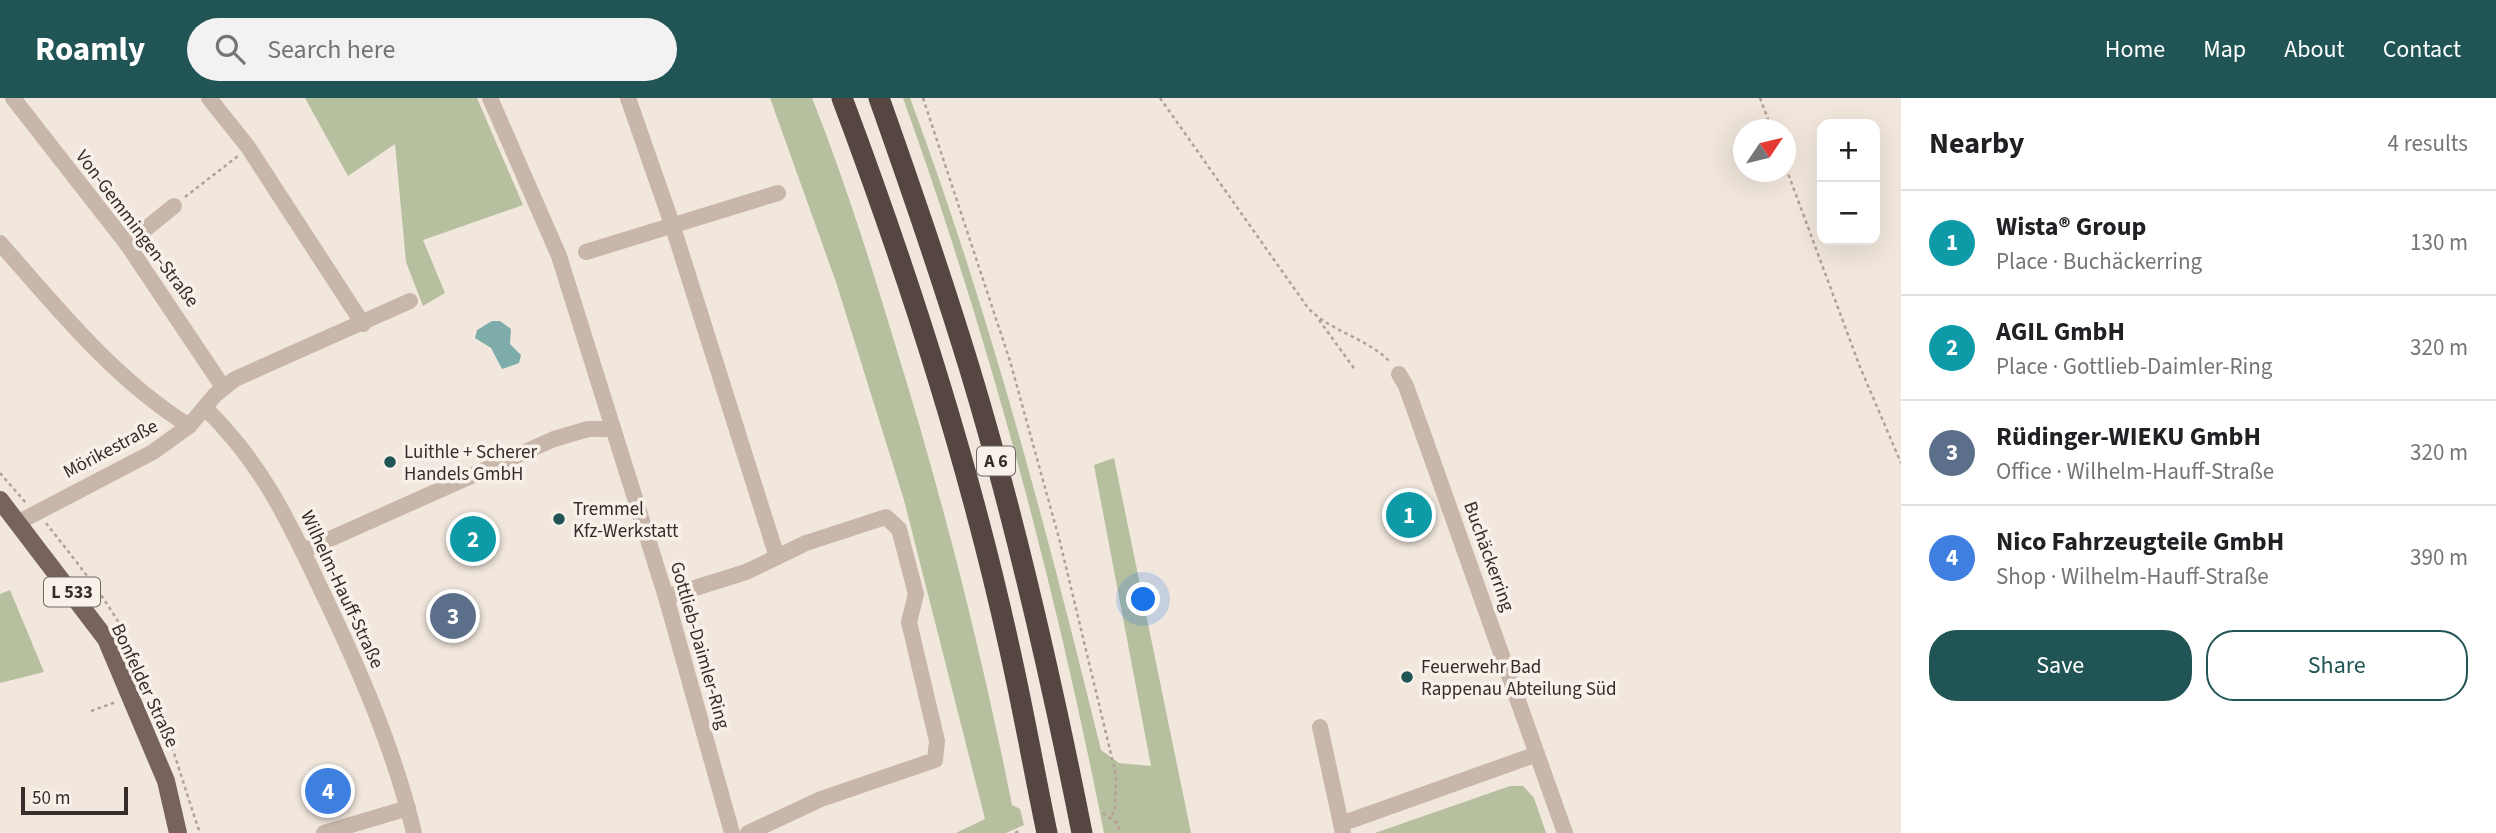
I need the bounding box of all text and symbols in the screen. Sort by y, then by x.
search box [187,18,677,81]
text: Roamly [35,26,145,73]
icon: search [211,30,249,68]
text: Search here [267,31,395,68]
text: Home [2105,32,2165,67]
text: Map [2203,32,2246,67]
text: About [2284,32,2345,67]
text: Contact [2383,32,2461,67]
north arrow [1733,119,1796,182]
map controls [1817,119,1880,245]
button: + [1817,119,1880,182]
text: Nearby [1929,122,2024,165]
text: 4 results [2388,127,2468,160]
street label: Von-Gemmingen-Straße [69,145,205,313]
button: − [1817,182,1880,245]
text: Wista® Group [1996,208,2146,245]
text: 1 [1946,226,1958,259]
text: 130 m [2410,226,2468,259]
text: Place · Buchäckerring [1996,245,2202,278]
text: AGIL GmbH [1996,313,2125,350]
text: 2 [1946,331,1958,364]
text: 320 m [2410,331,2468,364]
text: Place · Gottlieb-Daimler-Ring [1996,350,2272,383]
street label: Mörikestraße [58,413,163,486]
text: Rüdinger-WIEKU GmbH [1996,418,2261,455]
text: 3 [1946,436,1958,469]
text: 320 m [2410,436,2468,469]
place label: Luithle + Scherer Handels GmbH [404,439,538,488]
road number: A 6 [977,446,1015,475]
marker: Luithle + Scherer Handels GmbH [382,454,398,470]
text: Office · Wilhelm-Hauff-Straße [1996,455,2274,488]
pin: 1 [1386,489,1432,541]
place label: Tremmel Kfz-Werkstatt [573,496,679,545]
street label: Buchäckerring [1456,498,1521,616]
street label: Wilhelm-Hauff-Straße [293,506,390,673]
marker: Tremmel Kfz-Werkstatt [551,511,567,527]
pin: 2 [450,513,496,565]
text: Nico Fahrzeugteile GmbH [1996,523,2284,560]
text: 4 [1946,541,1958,574]
text: 390 m [2410,541,2468,574]
street label: Gottlieb-Daimler-Ring [663,558,737,733]
text: Shop · Wilhelm-Hauff-Straße [1996,560,2269,593]
road number: L 533 [44,578,100,606]
your location [1126,582,1160,616]
pin: 3 [430,590,476,642]
street label: Bonfelder Straße [104,619,185,752]
button: Save [1929,630,2192,701]
button: Share [2206,630,2468,701]
place label: Feuerwehr Bad Rappenau Abteilung Süd [1421,654,1617,703]
marker: Feuerwehr Bad Rappenau Abteilung Süd [1399,669,1415,685]
pin: 4 [305,765,351,817]
scale bar [21,784,128,816]
text: 50 m [32,785,70,812]

